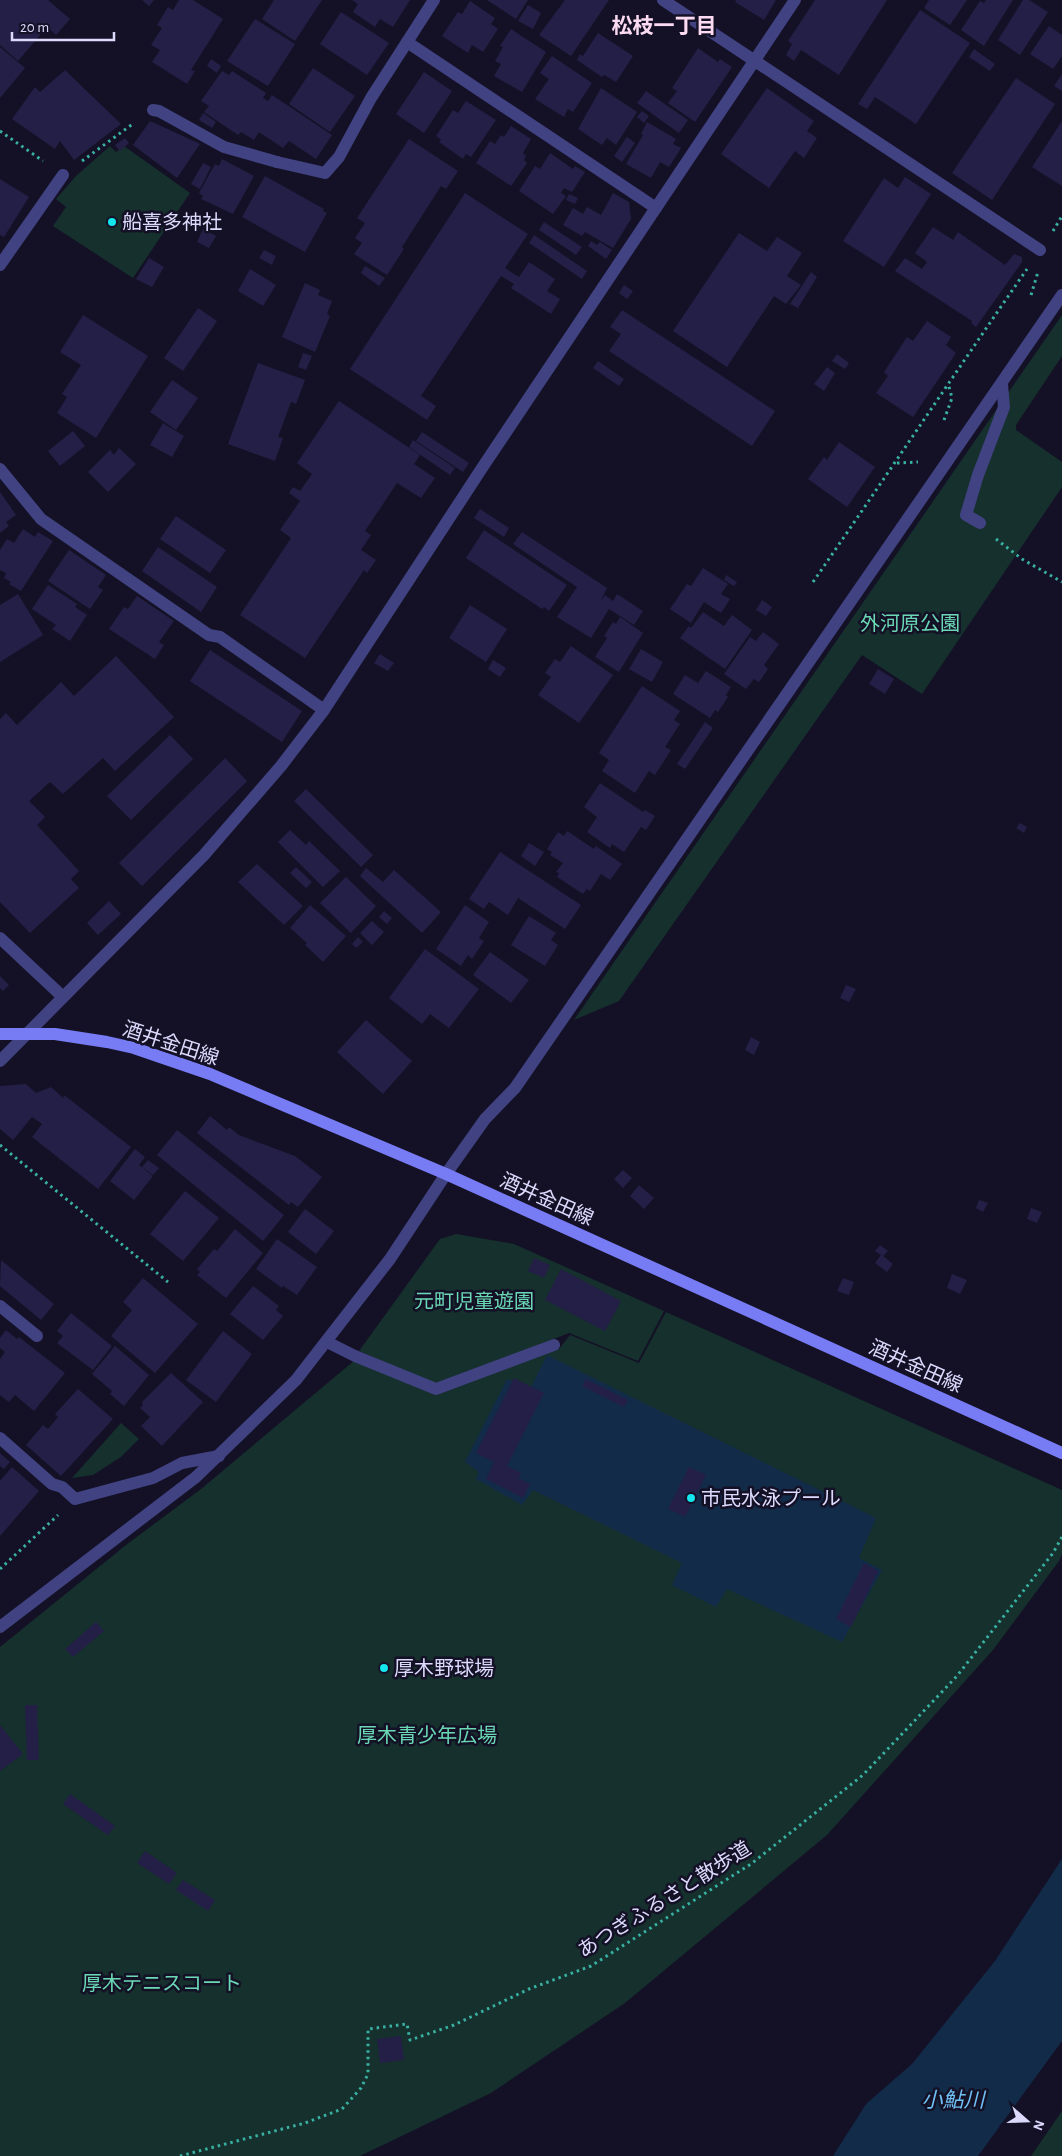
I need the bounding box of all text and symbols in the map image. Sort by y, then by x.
scale bar [12,10,115,42]
district label: 松枝一丁目 [612,15,717,37]
text: 20 m [20,20,49,35]
place label: 船喜多神社 [122,212,222,233]
marker: 船喜多神社 [106,216,118,228]
park label: 外河原公園 [860,613,960,634]
street label: 酒井金田線 [120,1017,222,1069]
street label: 酒井金田線 [497,1169,597,1229]
park label: 元町児童遊園 [414,1291,534,1312]
street label: 酒井金田線 [866,1336,966,1396]
place label: 市民水泳プール [701,1488,841,1509]
marker: 市民水泳プール [685,1492,697,1504]
place label: 厚木野球場 [394,1658,494,1679]
marker: 厚木野球場 [378,1662,390,1674]
park label: 厚木青少年広場 [357,1725,497,1746]
street label: あつぎふるさと散歩道 [574,1838,755,1961]
park label: 厚木テニスコート [82,1973,242,1994]
water label: 小鮎川 [922,2089,986,2111]
north arrow [1002,2096,1052,2146]
text: N [1030,2118,1047,2132]

